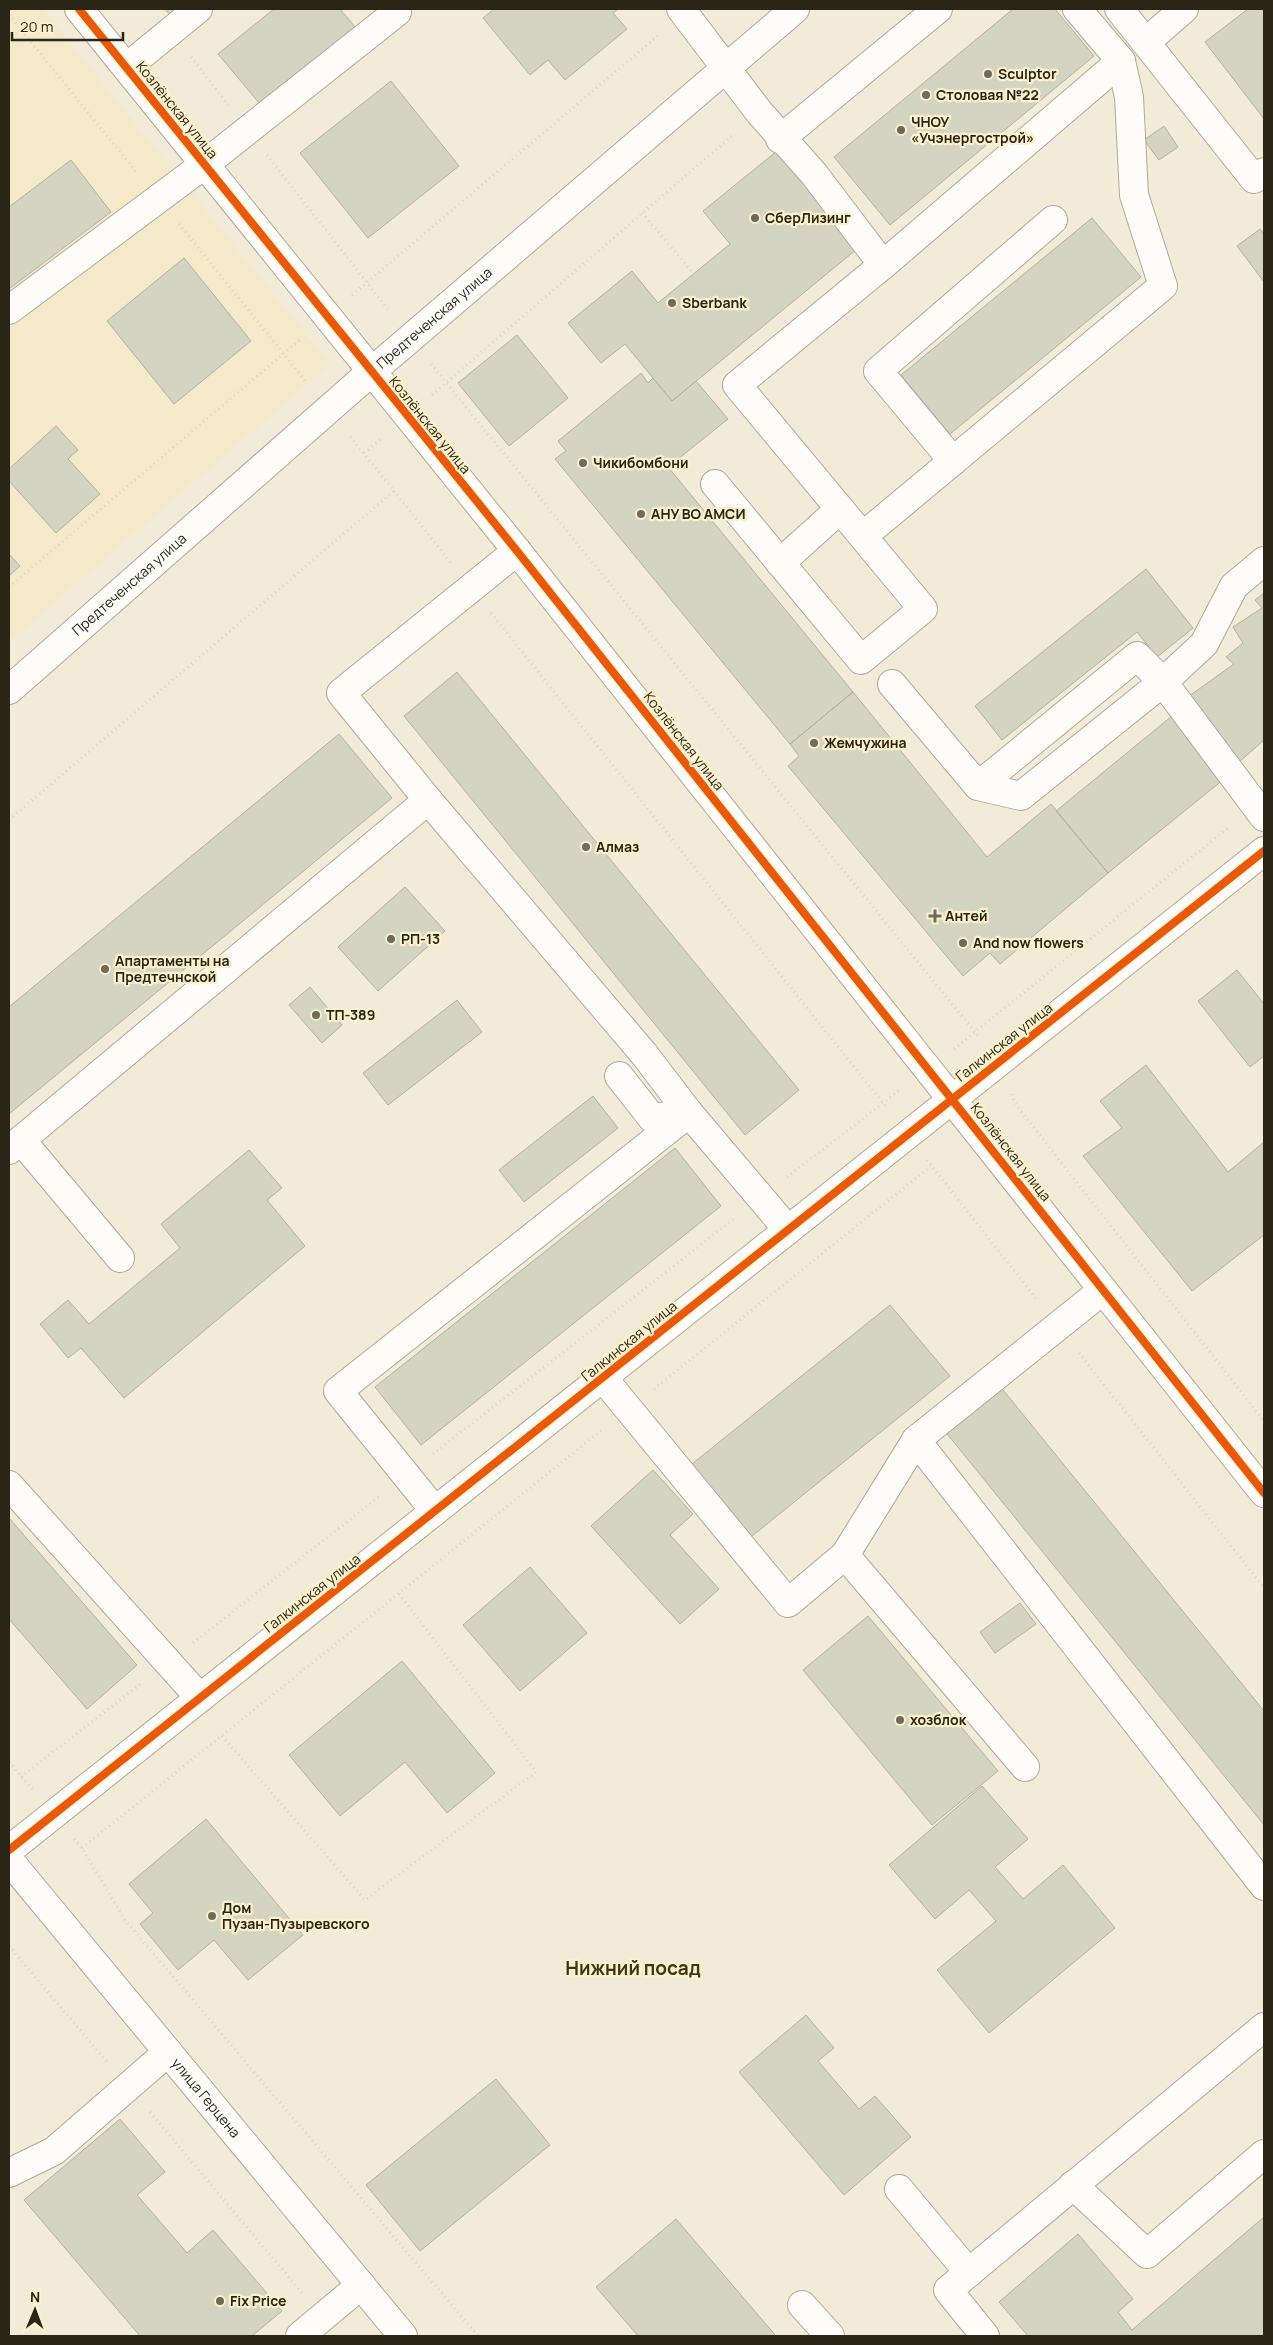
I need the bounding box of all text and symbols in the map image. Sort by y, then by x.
scale bar [12,10,124,42]
text: 20 m [20,16,53,37]
street label: Козлёнская улица [132,57,223,162]
place label: Sculptor [998,64,1057,83]
marker: Sculptor [982,68,994,80]
place label: Столовая №22 [936,85,1039,104]
marker: Столовая №22 [920,89,932,101]
place label: ЧНОУ «Учэнергострой» [911,112,1034,147]
marker: ЧНОУ «Учэнергострой» [895,124,907,136]
place label: СберЛизинг [765,208,851,227]
marker: СберЛизинг [749,212,761,224]
street label: Предтеченская улица [372,263,496,372]
place label: Sberbank [682,293,747,312]
marker: Sberbank [666,297,678,309]
street label: Козлёнская улица [385,372,476,477]
place label: Чикибомбони [593,453,688,472]
marker: Чикибомбони [577,457,589,469]
place label: АНУ ВО АМСИ [651,504,746,523]
marker: АНУ ВО АМСИ [635,508,647,520]
street label: Предтеченская улица [68,529,190,640]
street label: Козлёнская улица [640,688,729,794]
place label: Жемчужина [824,733,907,752]
marker: Жемчужина [808,737,820,749]
place label: Алмаз [596,837,639,856]
marker: Алмаз [580,841,592,853]
place label: Антей [945,906,987,925]
marker: Антей [929,910,941,922]
place label: РП-13 [401,929,440,948]
marker: РП-13 [385,933,397,945]
place label: And now flowers [973,933,1084,952]
marker: And now flowers [957,937,969,949]
place label: Апартаменты на Предтечнской [115,951,230,986]
marker: Апартаменты на Предтечнской [99,963,111,975]
street label: Галкинская улица [951,998,1056,1085]
place label: ТП-389 [326,1005,375,1024]
marker: ТП-389 [310,1009,322,1021]
street label: Козлёнская улица [967,1099,1056,1205]
street label: Галкинская улица [577,1296,681,1385]
street label: Галкинская улица [259,1549,364,1636]
place label: хозблок [910,1710,967,1729]
marker: хозблок [894,1714,906,1726]
place label: Дом Пузан-Пузыревского [222,1898,370,1933]
marker: Дом Пузан-Пузыревского [206,1910,218,1922]
district label: Нижний посад [565,1955,701,1981]
street label: улица Герцена [168,2054,245,2142]
north arrow [10,2285,60,2335]
text: N [30,2287,40,2306]
place label: Fix Price [230,2291,287,2310]
marker: Fix Price [214,2295,226,2307]

